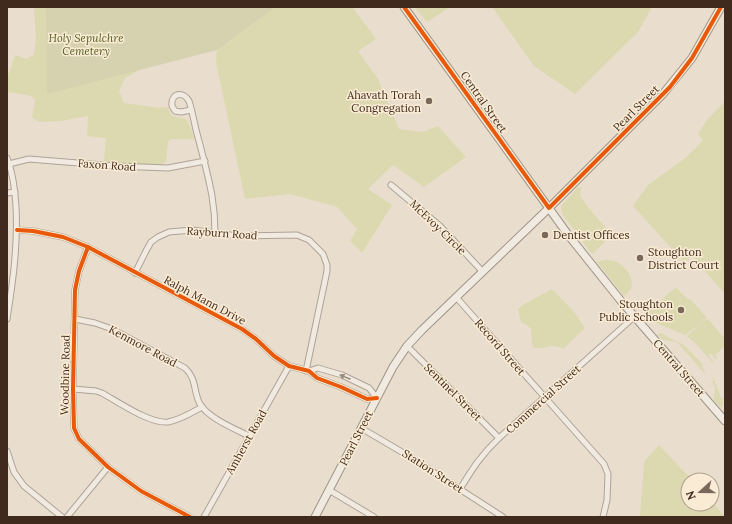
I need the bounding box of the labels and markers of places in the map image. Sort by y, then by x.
place label: Ahavath Torah Congregation [346,88,421,115]
marker: Ahavath Torah Congregation [424,96,434,106]
place label: Dentist Offices [553,228,630,242]
marker: Dentist Offices [540,230,550,240]
place label: Stoughton District Court [648,245,720,272]
marker: Stoughton District Court [635,253,645,263]
place label: Stoughton Public Schools [599,297,673,324]
marker: Stoughton Public Schools [676,305,686,315]

